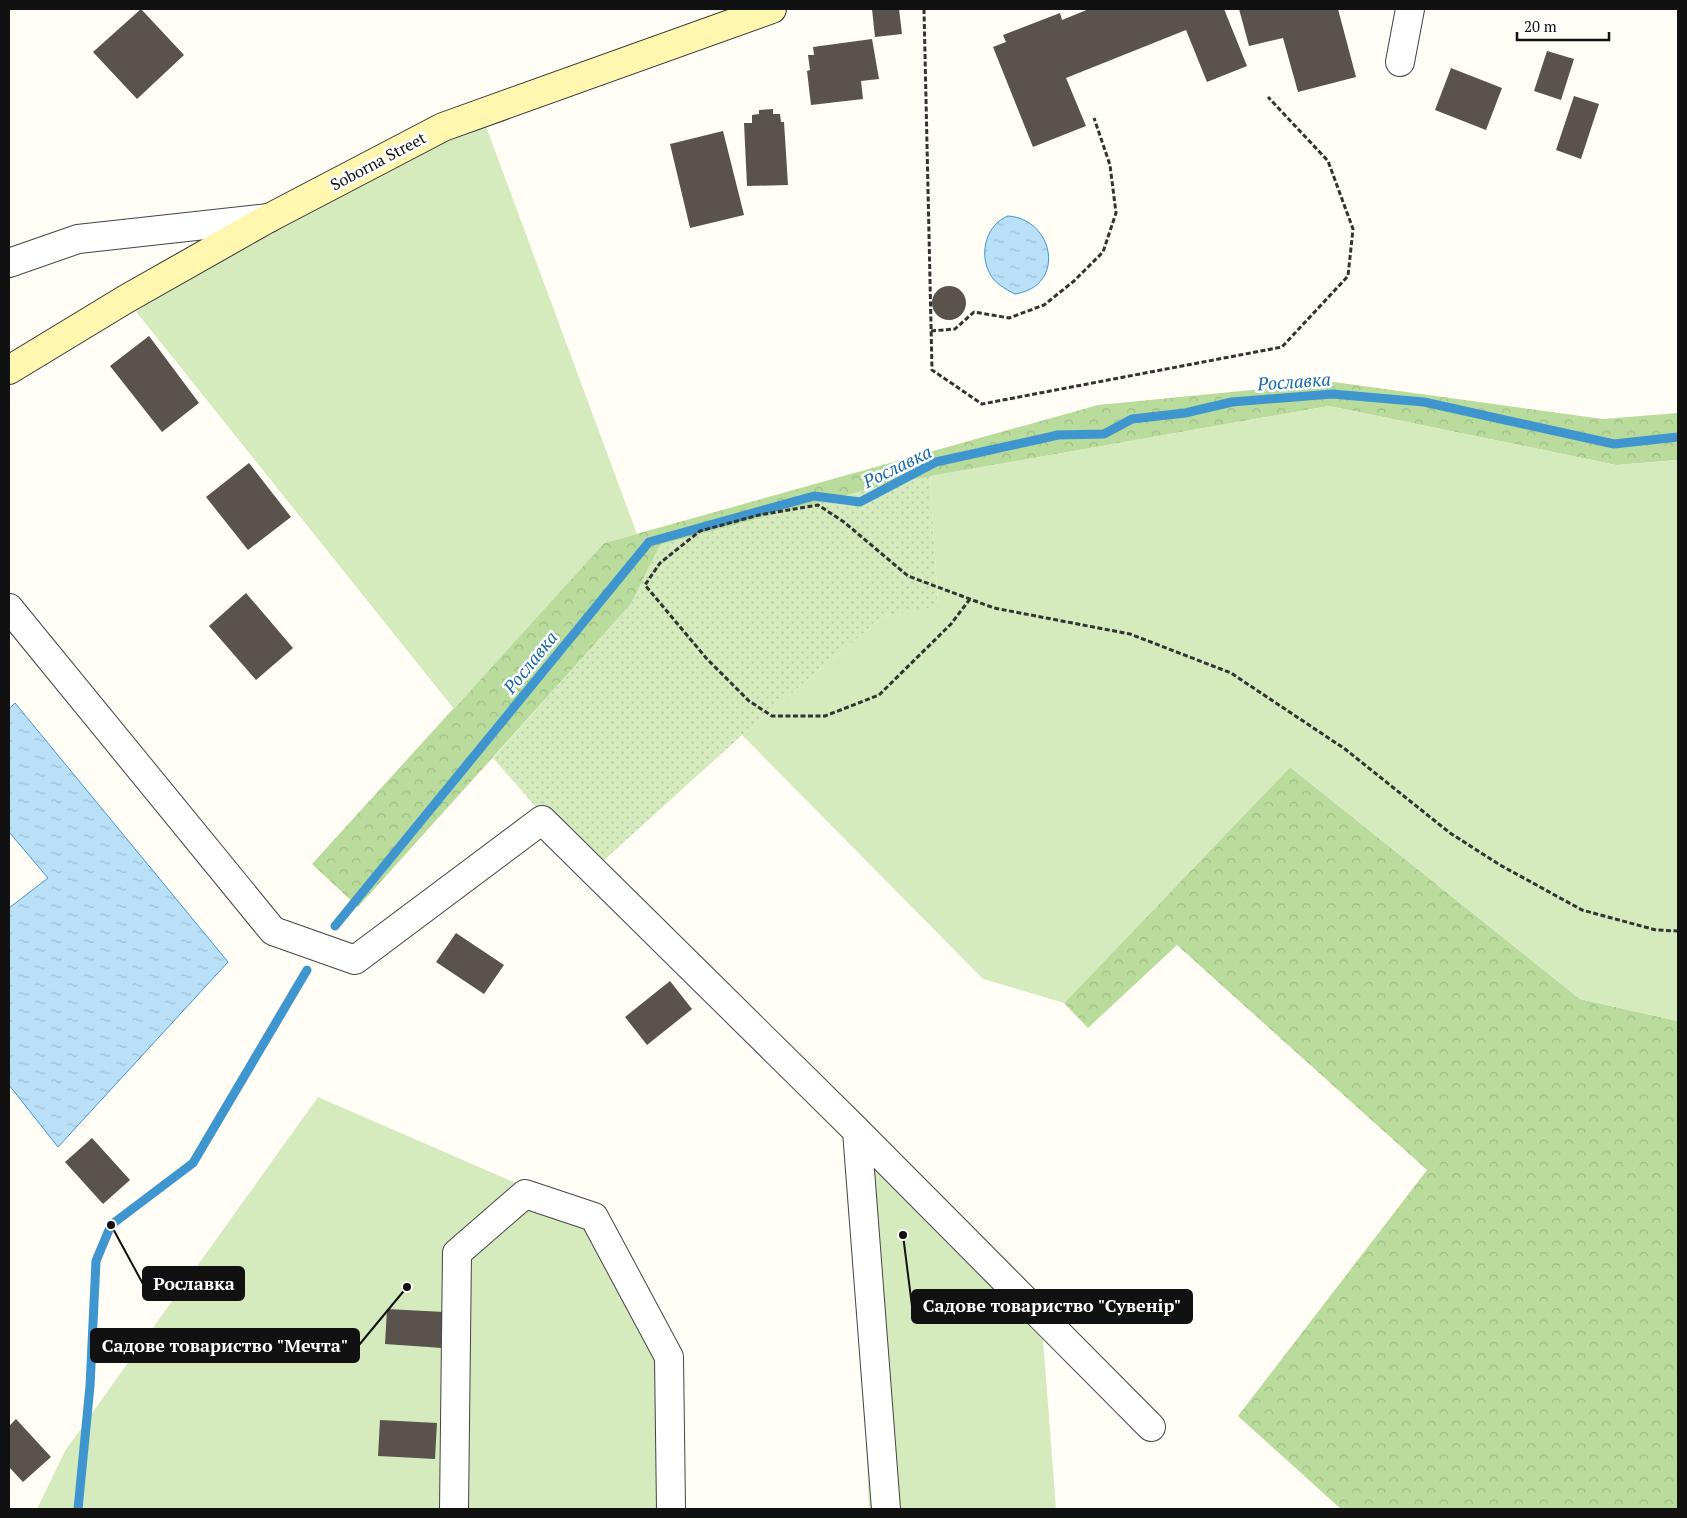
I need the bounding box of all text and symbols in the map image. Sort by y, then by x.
scale bar [1517,10,1610,42]
text: 20 m [1524,16,1557,36]
street label: Soborna Street [326,127,430,195]
water label: Рославка [1255,366,1332,396]
water label: Рославка [858,439,935,493]
water label: Рославка [497,626,562,699]
callout: Рославка [143,1267,244,1300]
text: Рославка [153,1271,235,1295]
callout: Садове товариство "Сувенір" [912,1290,1192,1323]
text: Садове товариство "Сувенір" [923,1293,1181,1317]
callout: Садове товариство "Мечта" [91,1329,359,1362]
text: Садове товариство "Мечта" [102,1333,348,1357]

